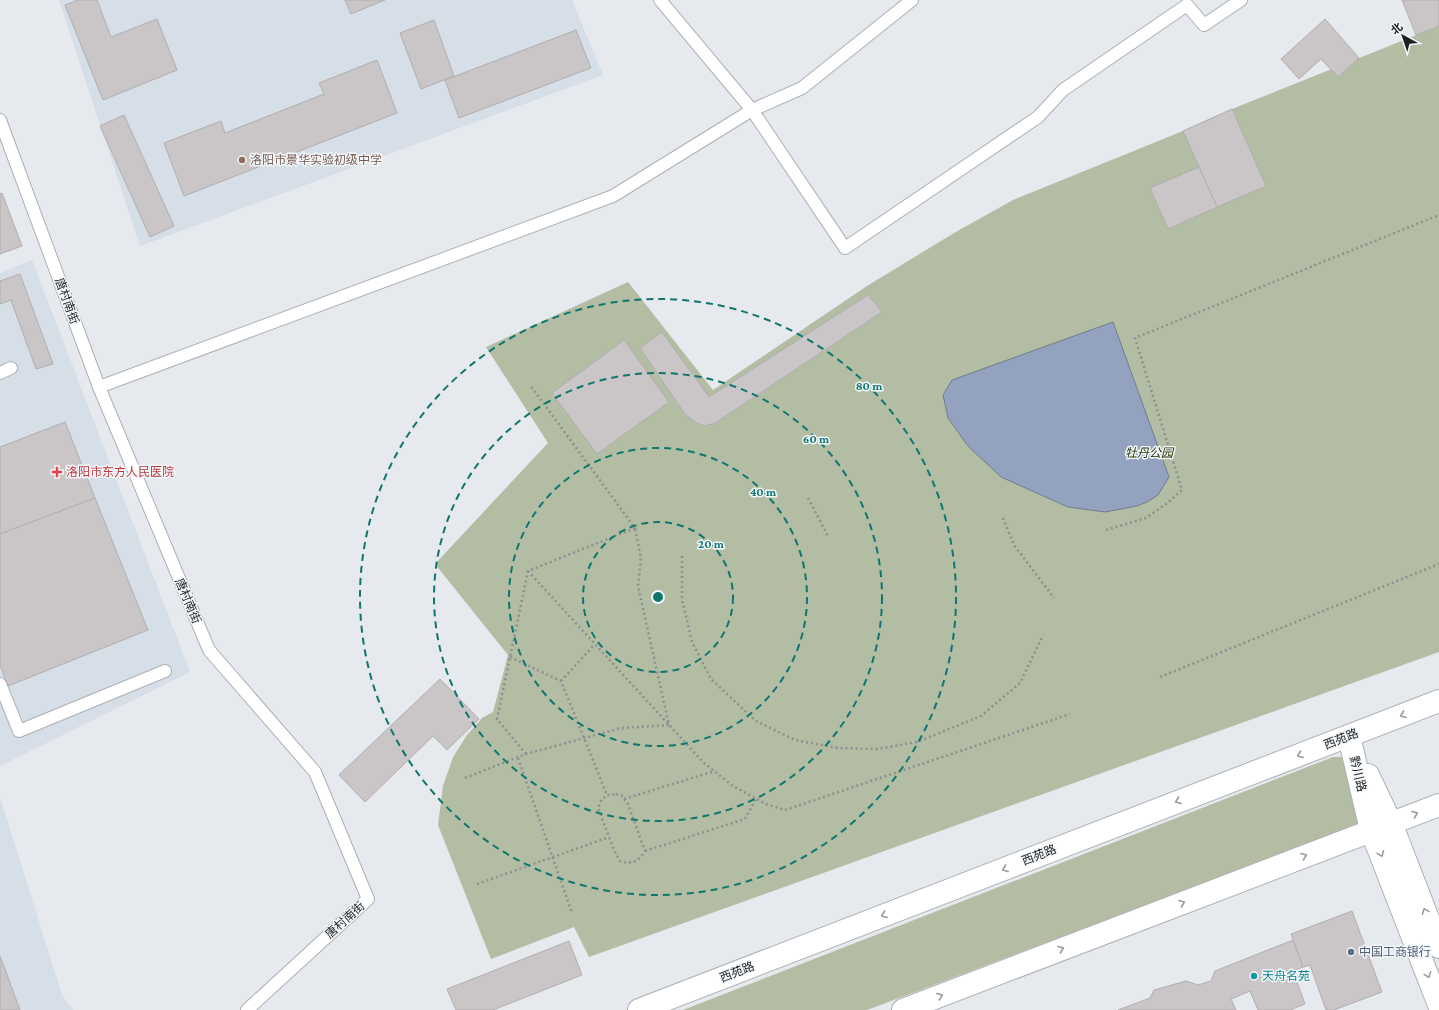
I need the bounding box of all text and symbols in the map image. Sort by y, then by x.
north arrow [1383,16,1423,56]
text: 北 [1389,20,1405,36]
place label: 洛阳市景华实验初级中学 [250,153,382,167]
marker: 洛阳市景华实验初级中学 [237,155,247,165]
street label: 唐村南街 [52,276,82,326]
text: 80 m [856,379,883,393]
text: 60 m [803,432,830,446]
park label: 牡丹公园 [1125,446,1175,460]
place label: 洛阳市东方人民医院 [66,465,174,479]
marker: 洛阳市东方人民医院 [51,466,63,478]
text: 40 m [750,485,777,499]
text: 20 m [698,537,725,551]
street label: 唐村南街 [172,576,204,626]
centre of rings [651,590,665,604]
one-way arrow [1399,710,1406,718]
street label: 西苑路 [1322,726,1360,752]
one-way arrow [1296,750,1303,758]
street label: 黔川路 [1347,755,1369,793]
one-way arrow [1175,797,1182,805]
one-way arrow [1411,810,1418,818]
street label: 西苑路 [1020,842,1058,868]
one-way arrow [1376,851,1384,858]
one-way arrow [1300,852,1307,860]
one-way arrow [1001,864,1008,872]
street label: 唐村南街 [322,899,368,941]
one-way arrow [1179,899,1186,907]
one-way arrow [1421,908,1429,915]
one-way arrow [880,911,887,919]
place label: 中国工商银行 [1359,945,1431,959]
one-way arrow [1057,946,1064,954]
marker: 中国工商银行 [1346,947,1356,957]
street label: 西苑路 [718,959,756,985]
place label: 天舟名苑 [1262,969,1310,983]
marker: 天舟名苑 [1249,971,1259,981]
one-way arrow [1423,972,1431,979]
one-way arrow [936,992,943,1000]

